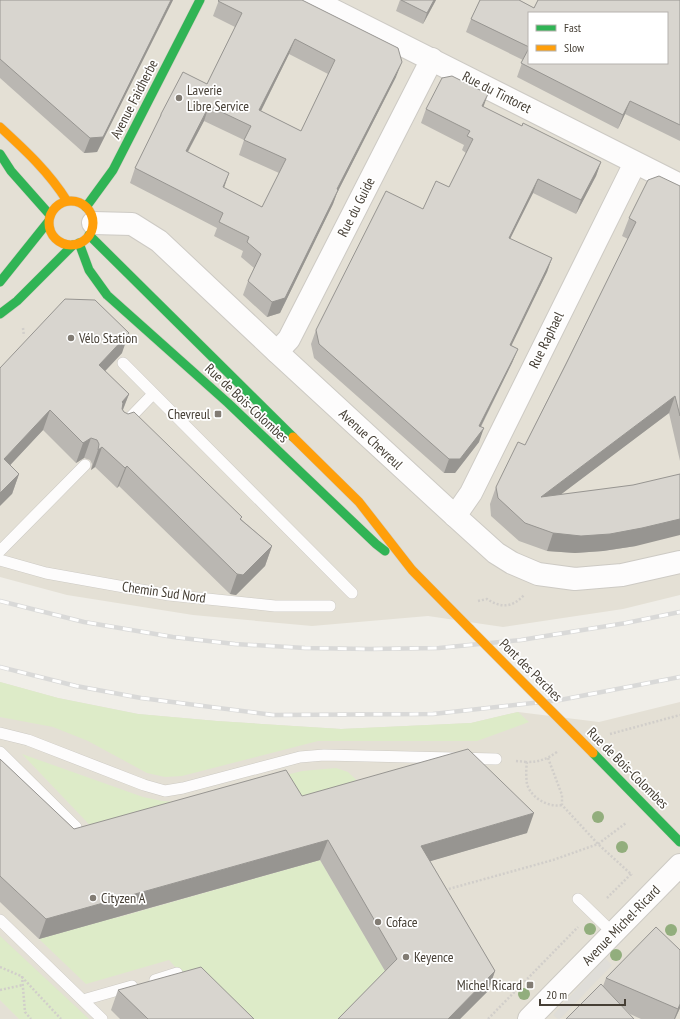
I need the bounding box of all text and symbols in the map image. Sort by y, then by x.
legend [528,12,668,64]
text: Fast [564,20,582,35]
text: Slow [564,40,585,55]
street label: Avenue Faidherbe [106,56,162,142]
street label: Rue du Tintoret [460,67,535,117]
place label: Laverie Libre Service [187,81,249,115]
marker: Laverie Libre Service [174,93,184,103]
street label: Rue du Guide [333,174,379,240]
street label: Rue Raphael [525,308,568,371]
place label: Vélo Station [78,329,137,347]
marker: Vélo Station [66,333,76,343]
street label: Rue de Bois-Colombes [201,360,293,447]
place label: Chevreul [167,405,211,423]
street label: Avenue Chevreul [335,405,407,474]
marker: Chevreul [213,409,223,419]
street label: Chemin Sud Nord [121,577,207,607]
street label: Pont des Perches [496,635,566,705]
street label: Rue de Bois-Colombes [583,723,673,813]
street label: Avenue Michel-Ricard [578,881,664,969]
place label: Cityzen A [101,889,146,907]
marker: Cityzen A [88,893,98,903]
place label: Coface [386,913,418,931]
marker: Coface [373,917,383,927]
place label: Keyence [414,948,454,966]
marker: Keyence [401,952,411,962]
place label: Michel Ricard [457,976,522,994]
marker: Michel Ricard [525,980,535,990]
scale bar [540,981,625,1007]
text: 20 m [546,987,567,1002]

